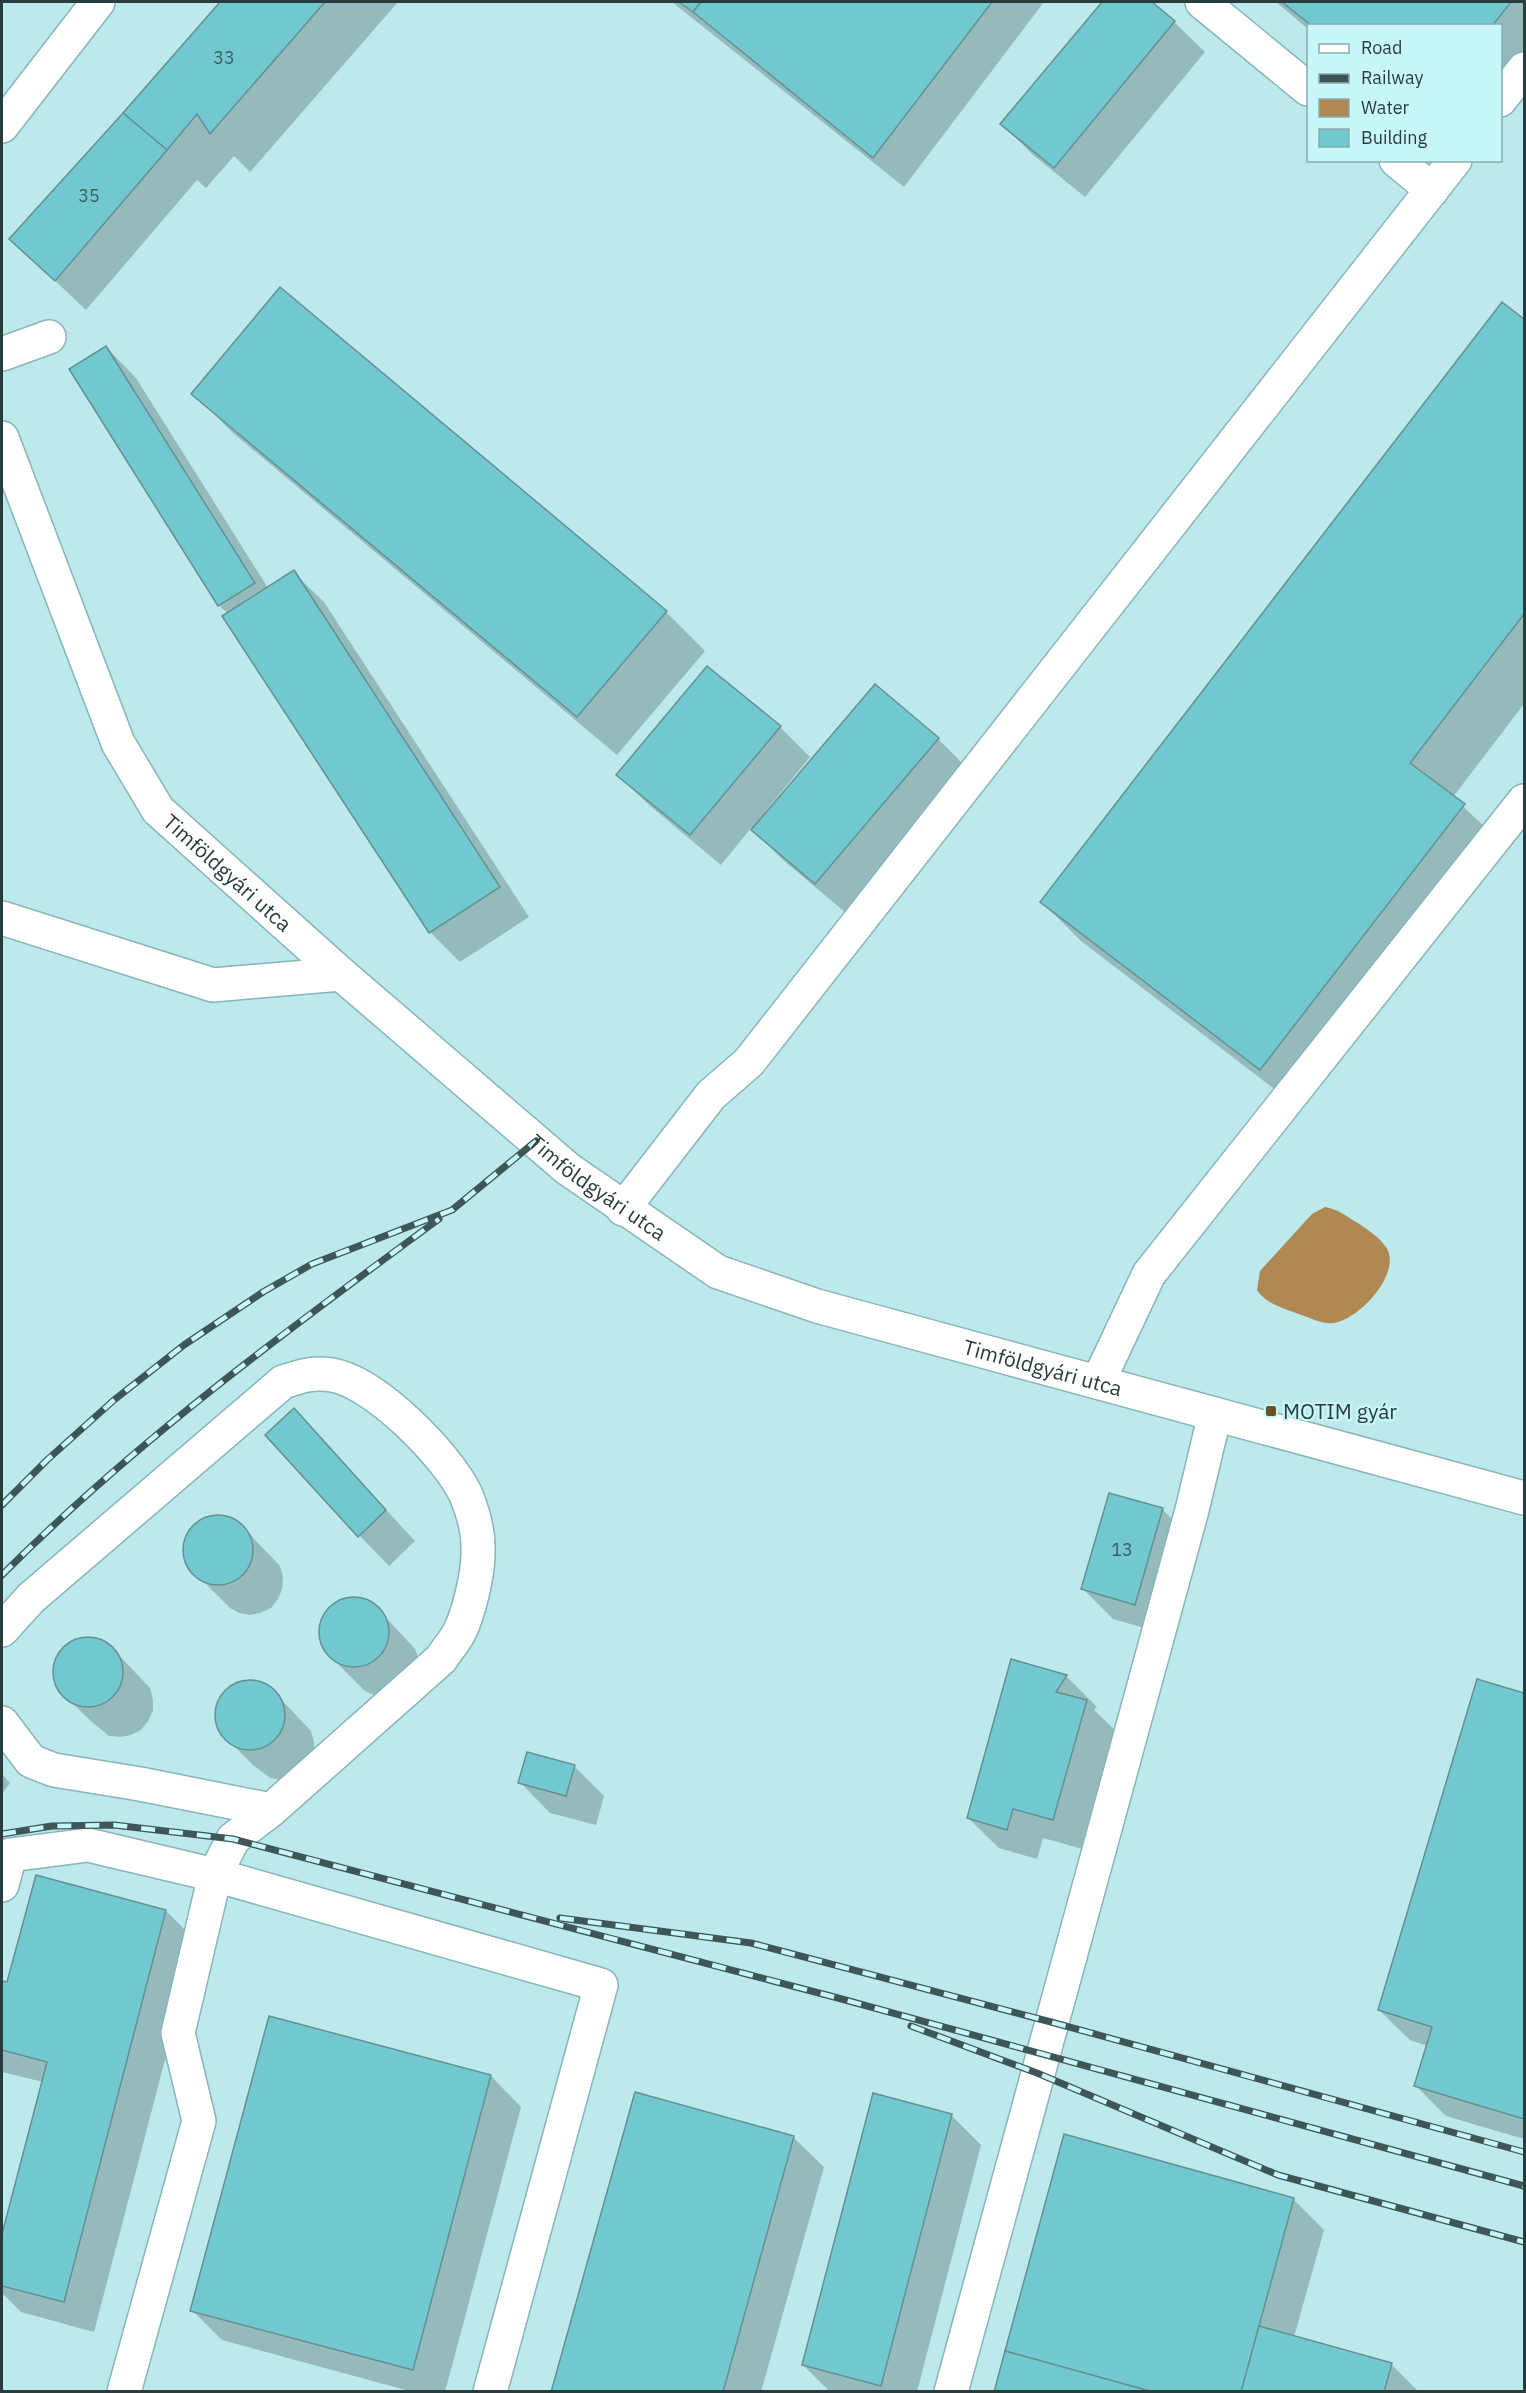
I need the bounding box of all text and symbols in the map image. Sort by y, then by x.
legend [1307,24,1502,162]
text: Road [1361,36,1402,59]
house number: 33 [213,46,235,69]
text: Railway [1361,66,1423,89]
text: Water [1361,96,1410,119]
text: Building [1361,126,1428,149]
house number: 35 [78,184,100,207]
street label: Timföldgyári utca [157,807,298,938]
street label: Timföldgyári utca [523,1128,672,1246]
street label: Timföldgyári utca [960,1332,1125,1402]
place label: MOTIM gyár [1283,1397,1397,1425]
marker: MOTIM gyár [1264,1404,1278,1418]
house number: 13 [1111,1538,1133,1561]

